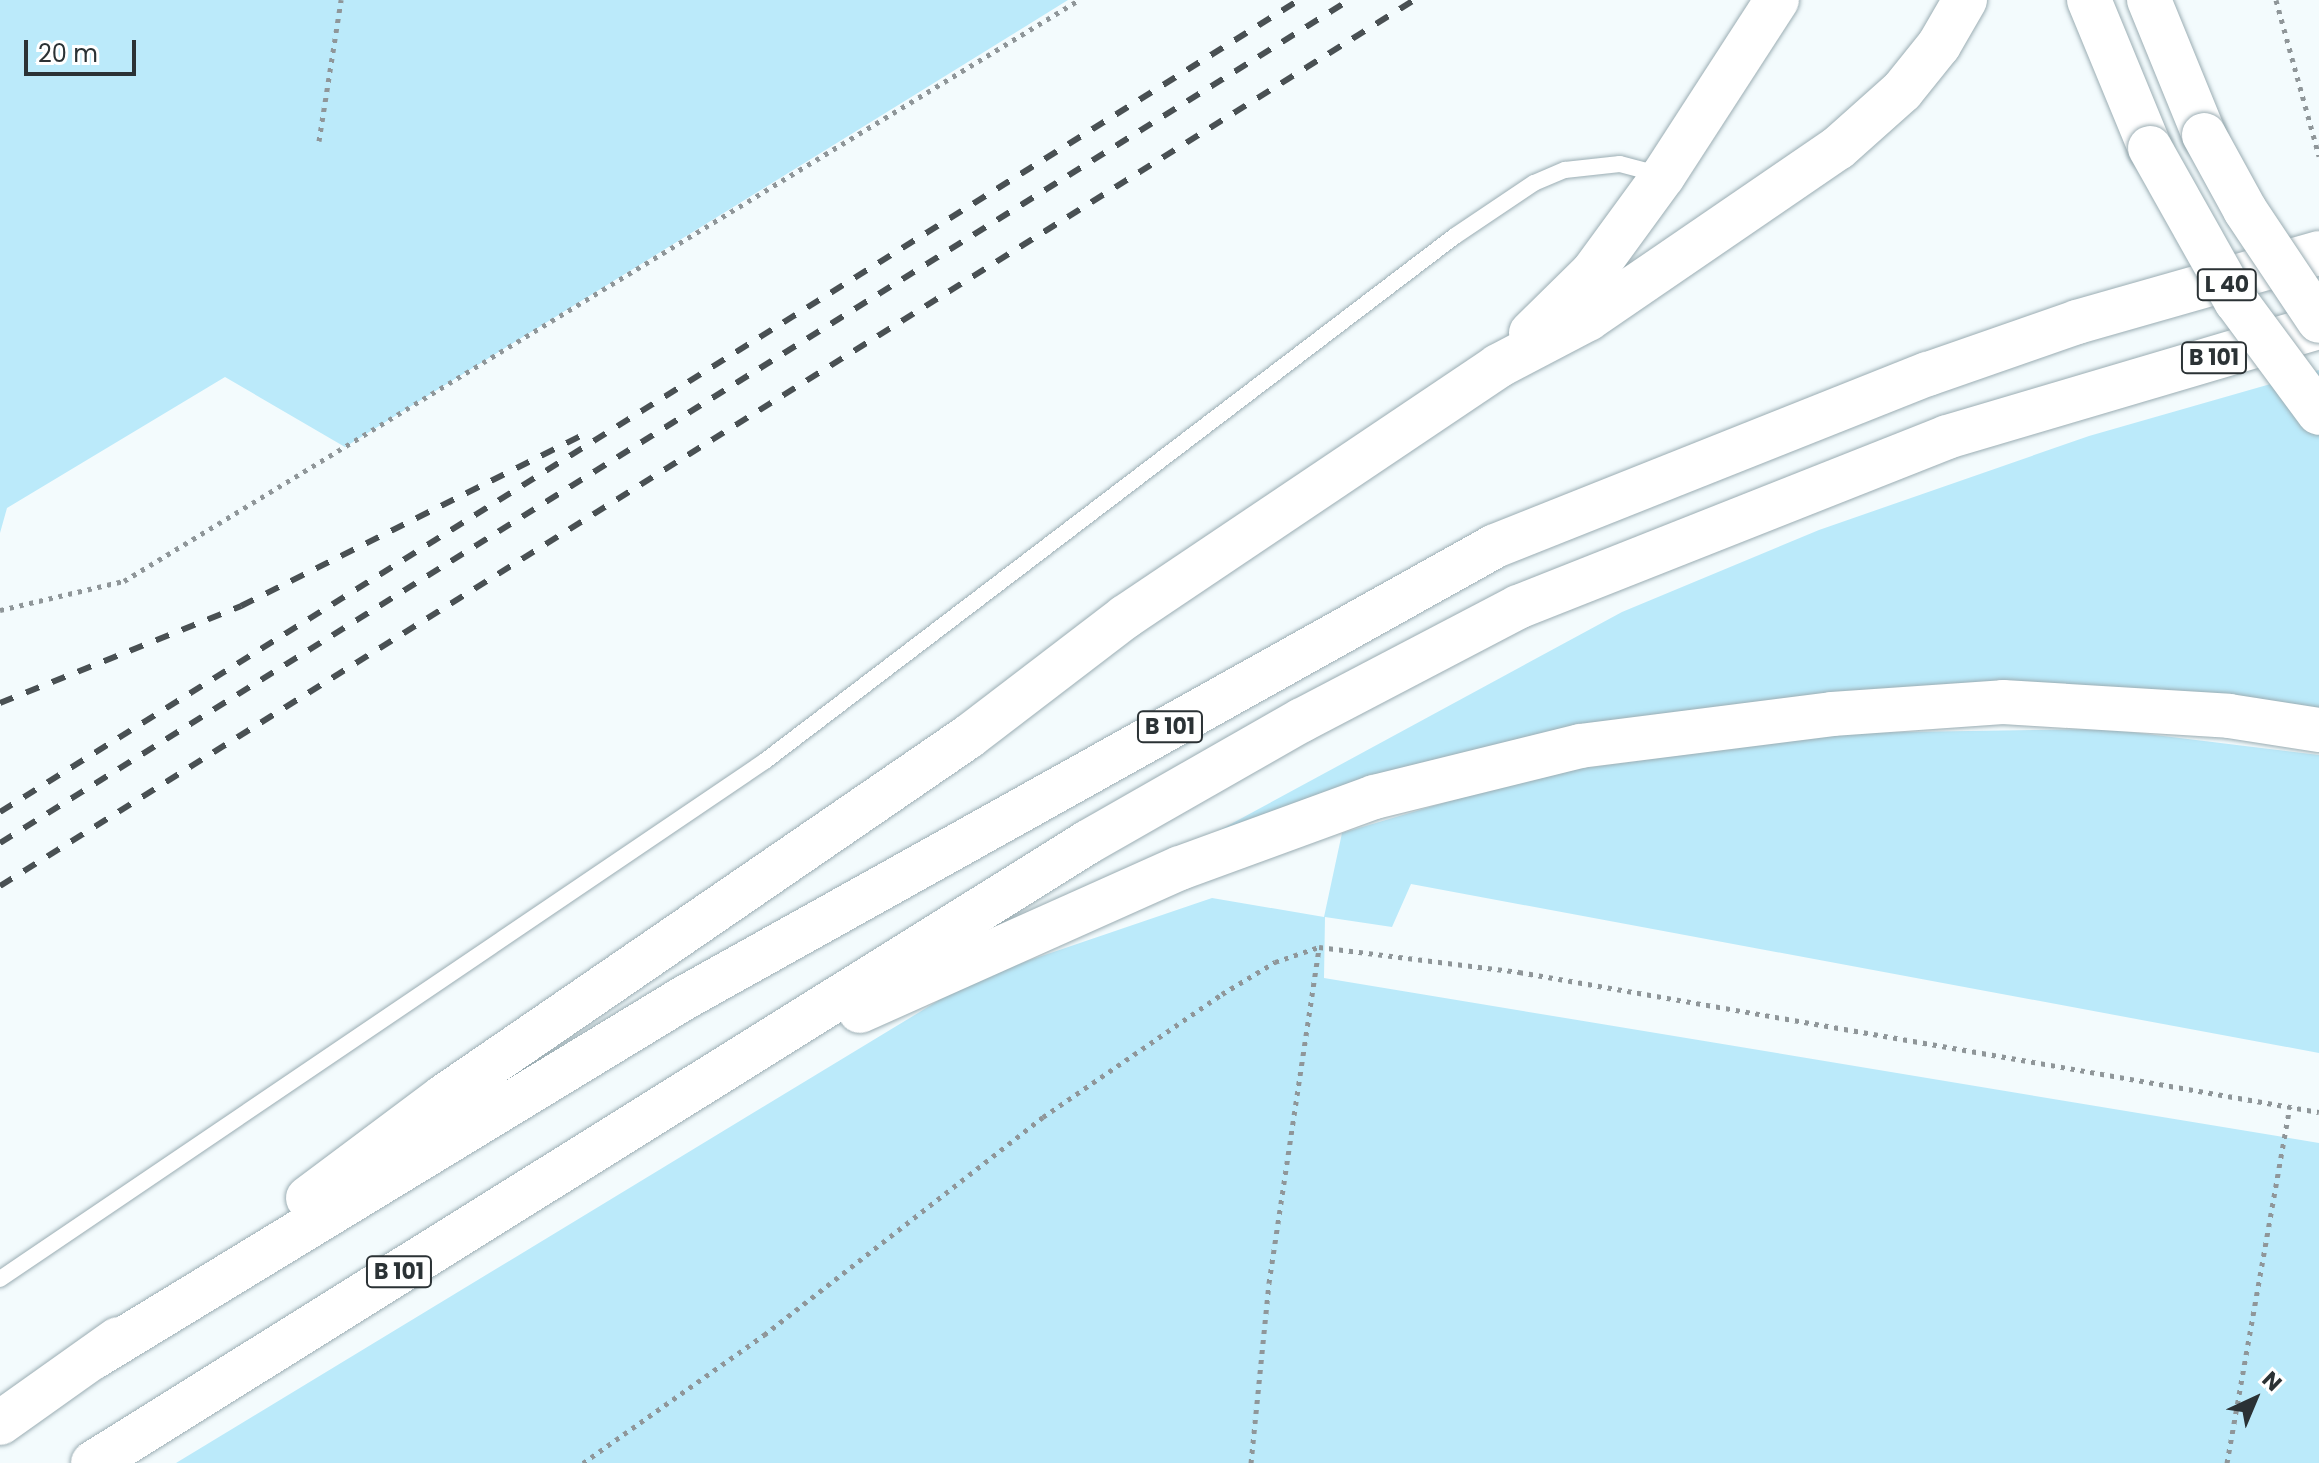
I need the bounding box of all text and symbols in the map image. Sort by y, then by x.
scale bar [28,24,140,74]
text: 20 m [38,37,98,70]
road number: L 40 [2195,267,2259,303]
road number: B 101 [2180,340,2248,376]
road number: B 101 [1136,709,1204,745]
road number: B 101 [365,1254,433,1290]
north arrow [2215,1359,2295,1439]
text: N [2255,1364,2289,1398]

